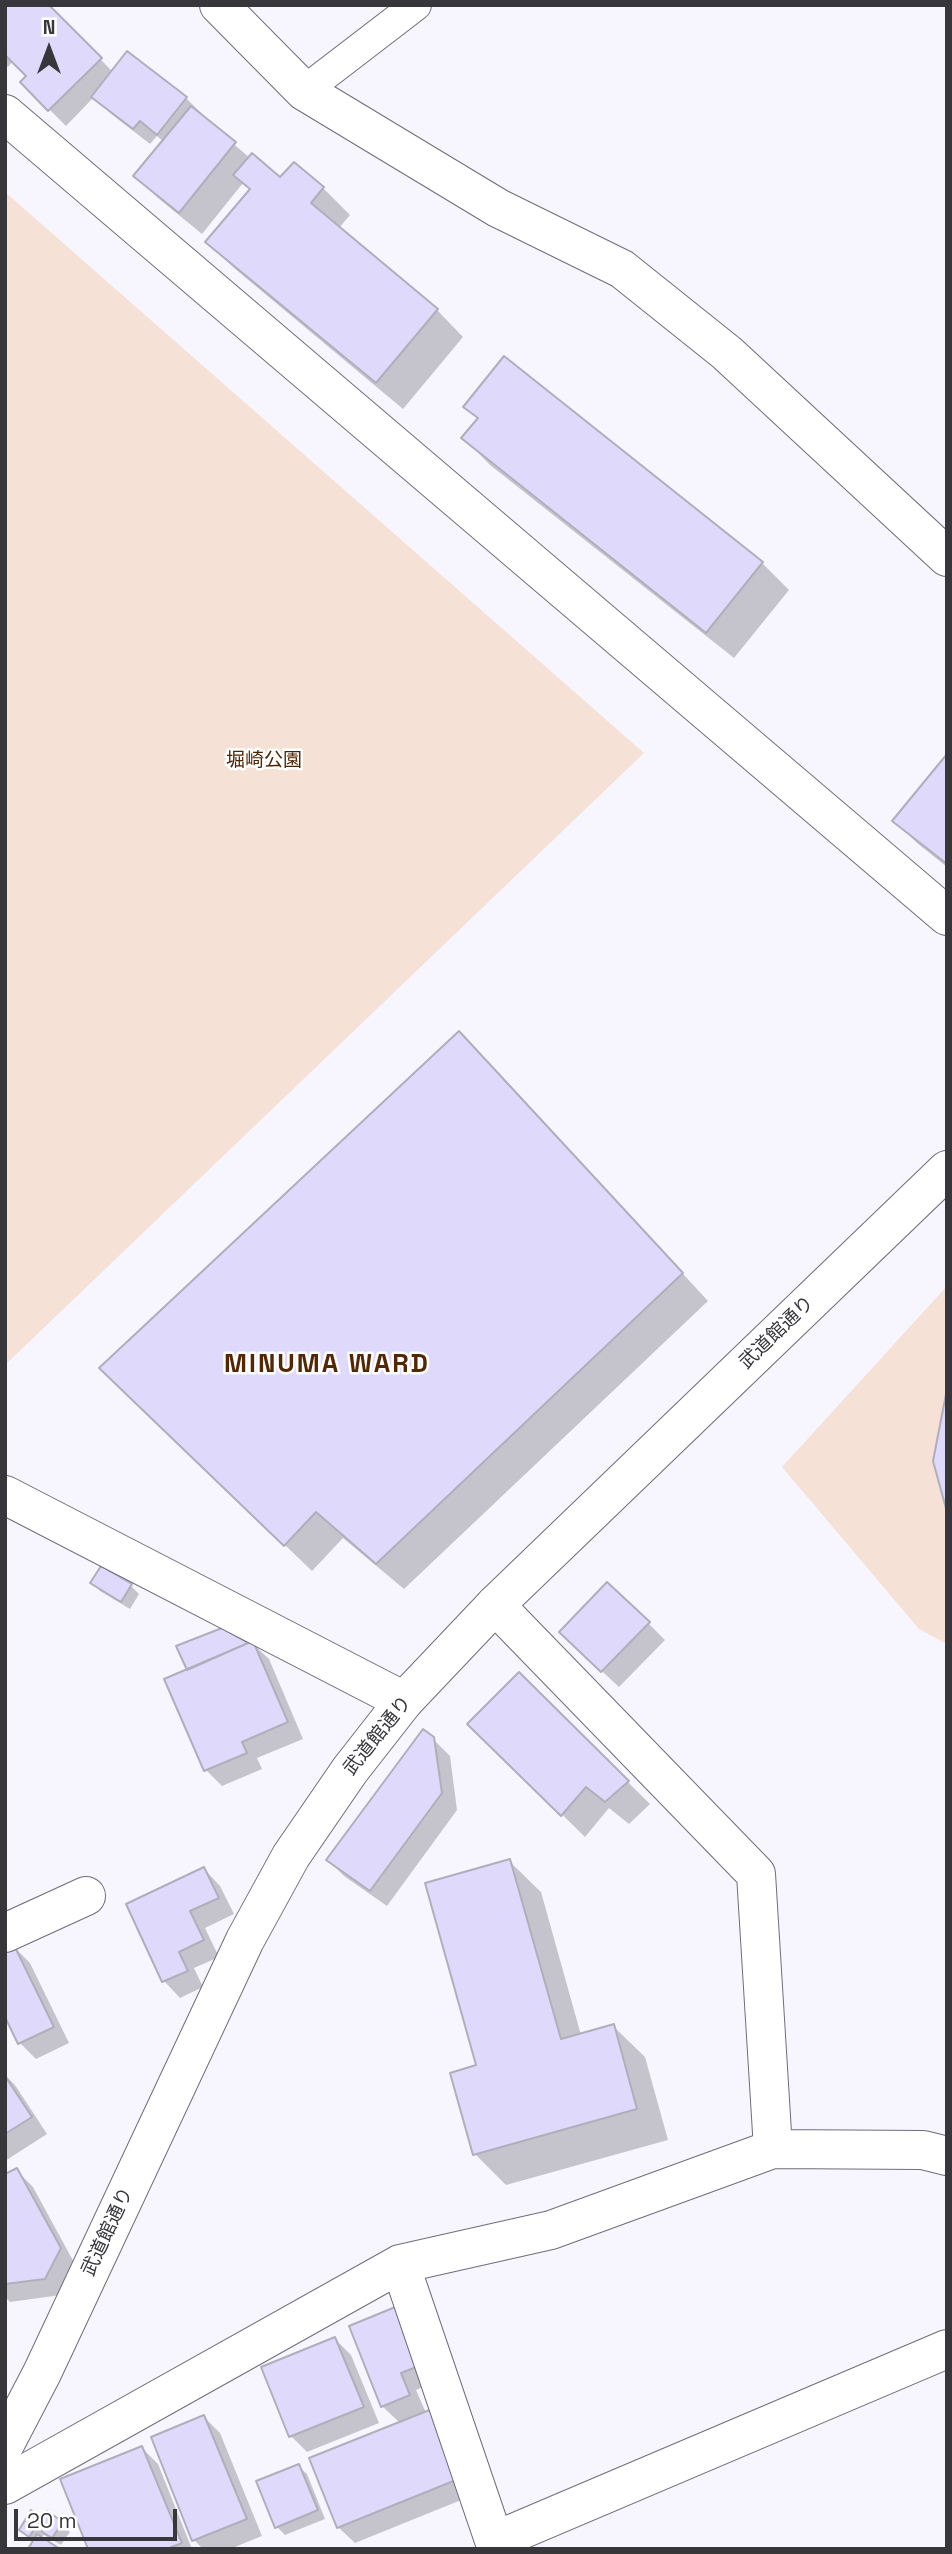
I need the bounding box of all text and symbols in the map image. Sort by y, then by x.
north arrow [14,14,84,84]
text: N [43,15,55,40]
park label: 堀崎公園 [226,750,302,772]
street label: 武道館通り [735,1292,819,1374]
district label: MINUMA WARD [225,1349,429,1381]
street label: 武道館通り [339,1692,417,1780]
street label: 武道館通り [78,2184,138,2280]
scale bar [18,2494,180,2538]
text: 20 m [27,2507,77,2534]

